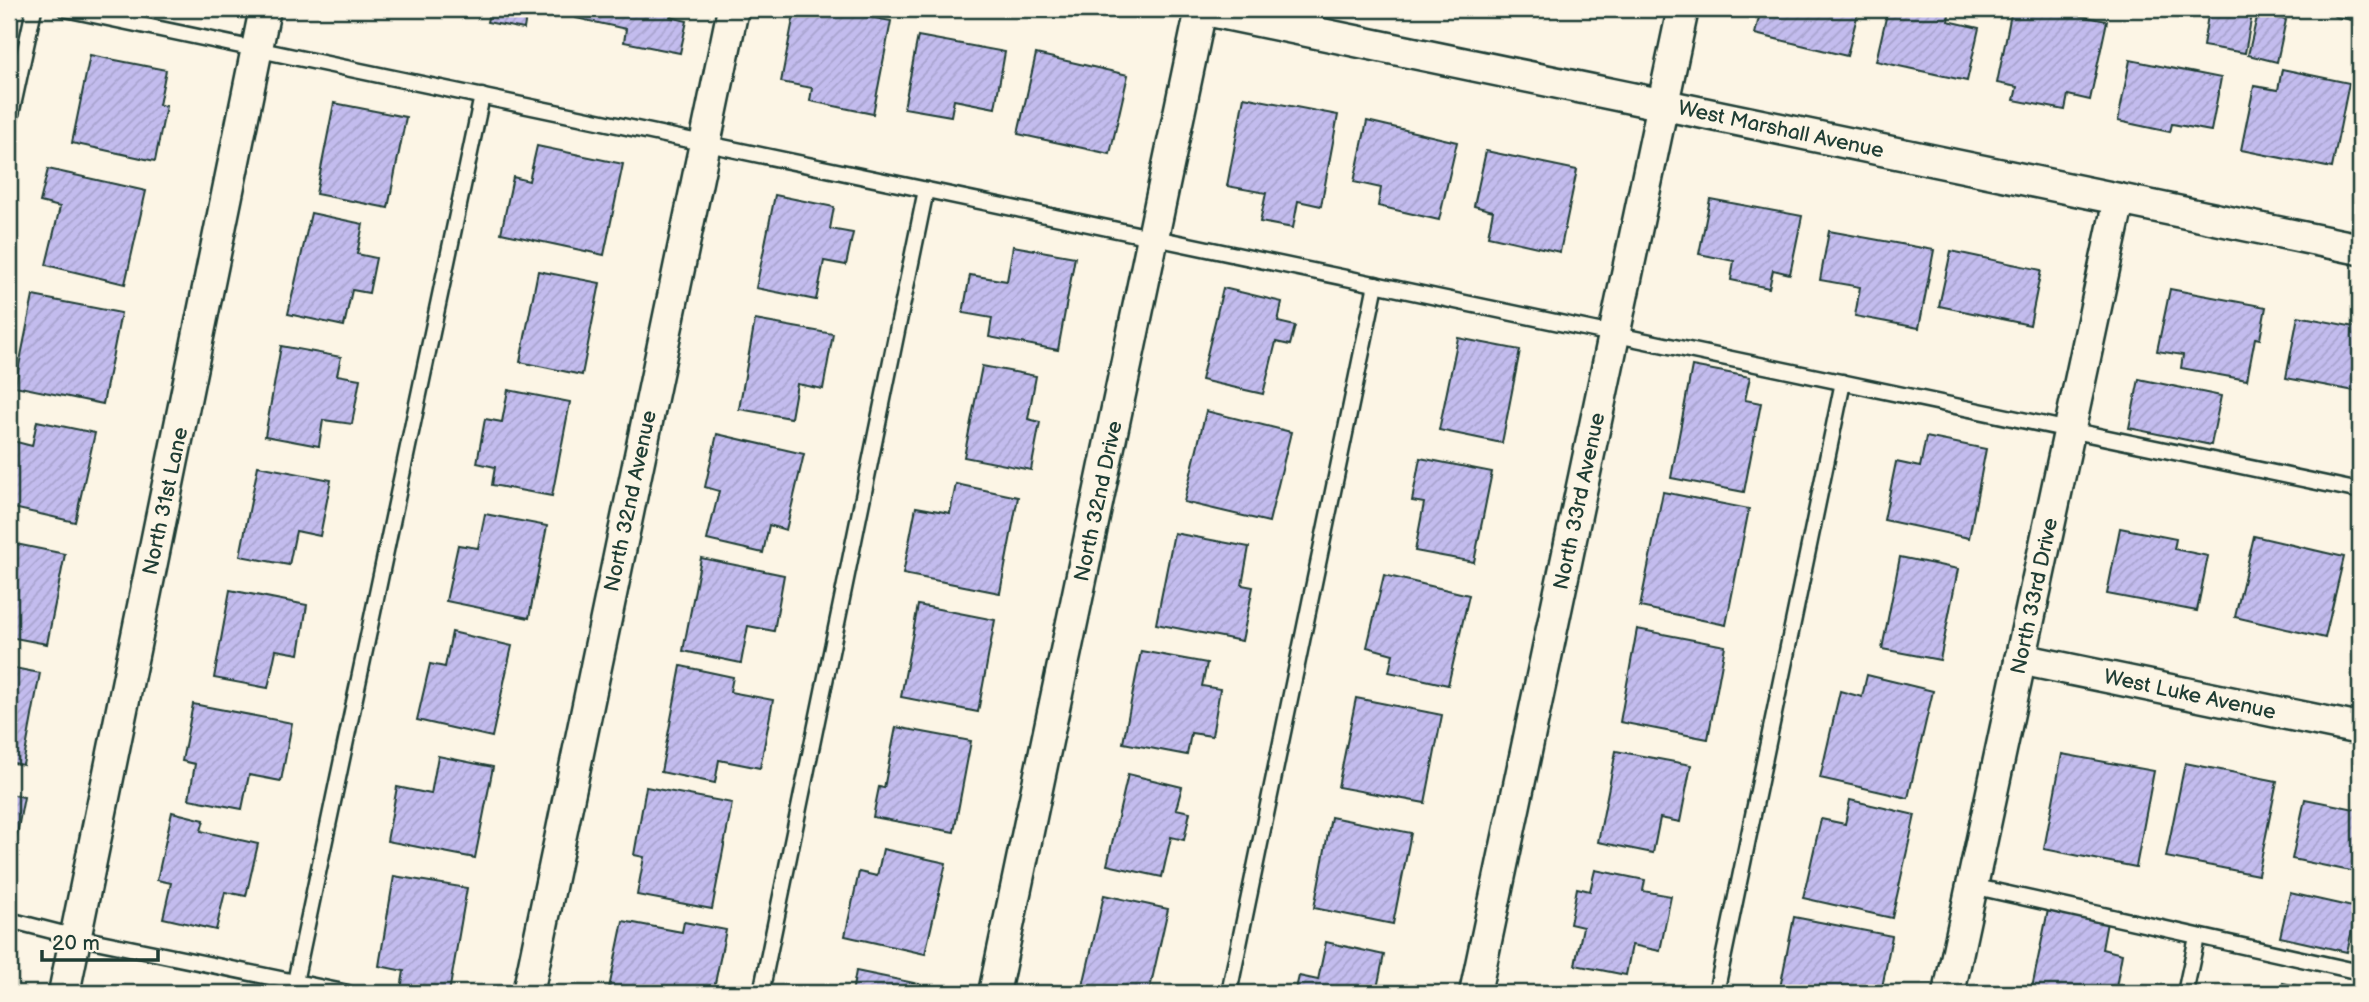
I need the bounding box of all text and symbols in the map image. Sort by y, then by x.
street label: West Marshall Avenue [1676,95,1886,164]
street label: North 32nd Avenue [599,408,662,594]
street label: North 33rd Avenue [1549,410,1610,592]
street label: North 32nd Drive [1069,419,1128,584]
street label: North 31st Lane [138,425,193,577]
street label: North 33rd Drive [2006,516,2063,677]
street label: West Luke Avenue [2102,664,2278,725]
scale bar [42,918,158,962]
text: 20 m [52,931,100,956]

